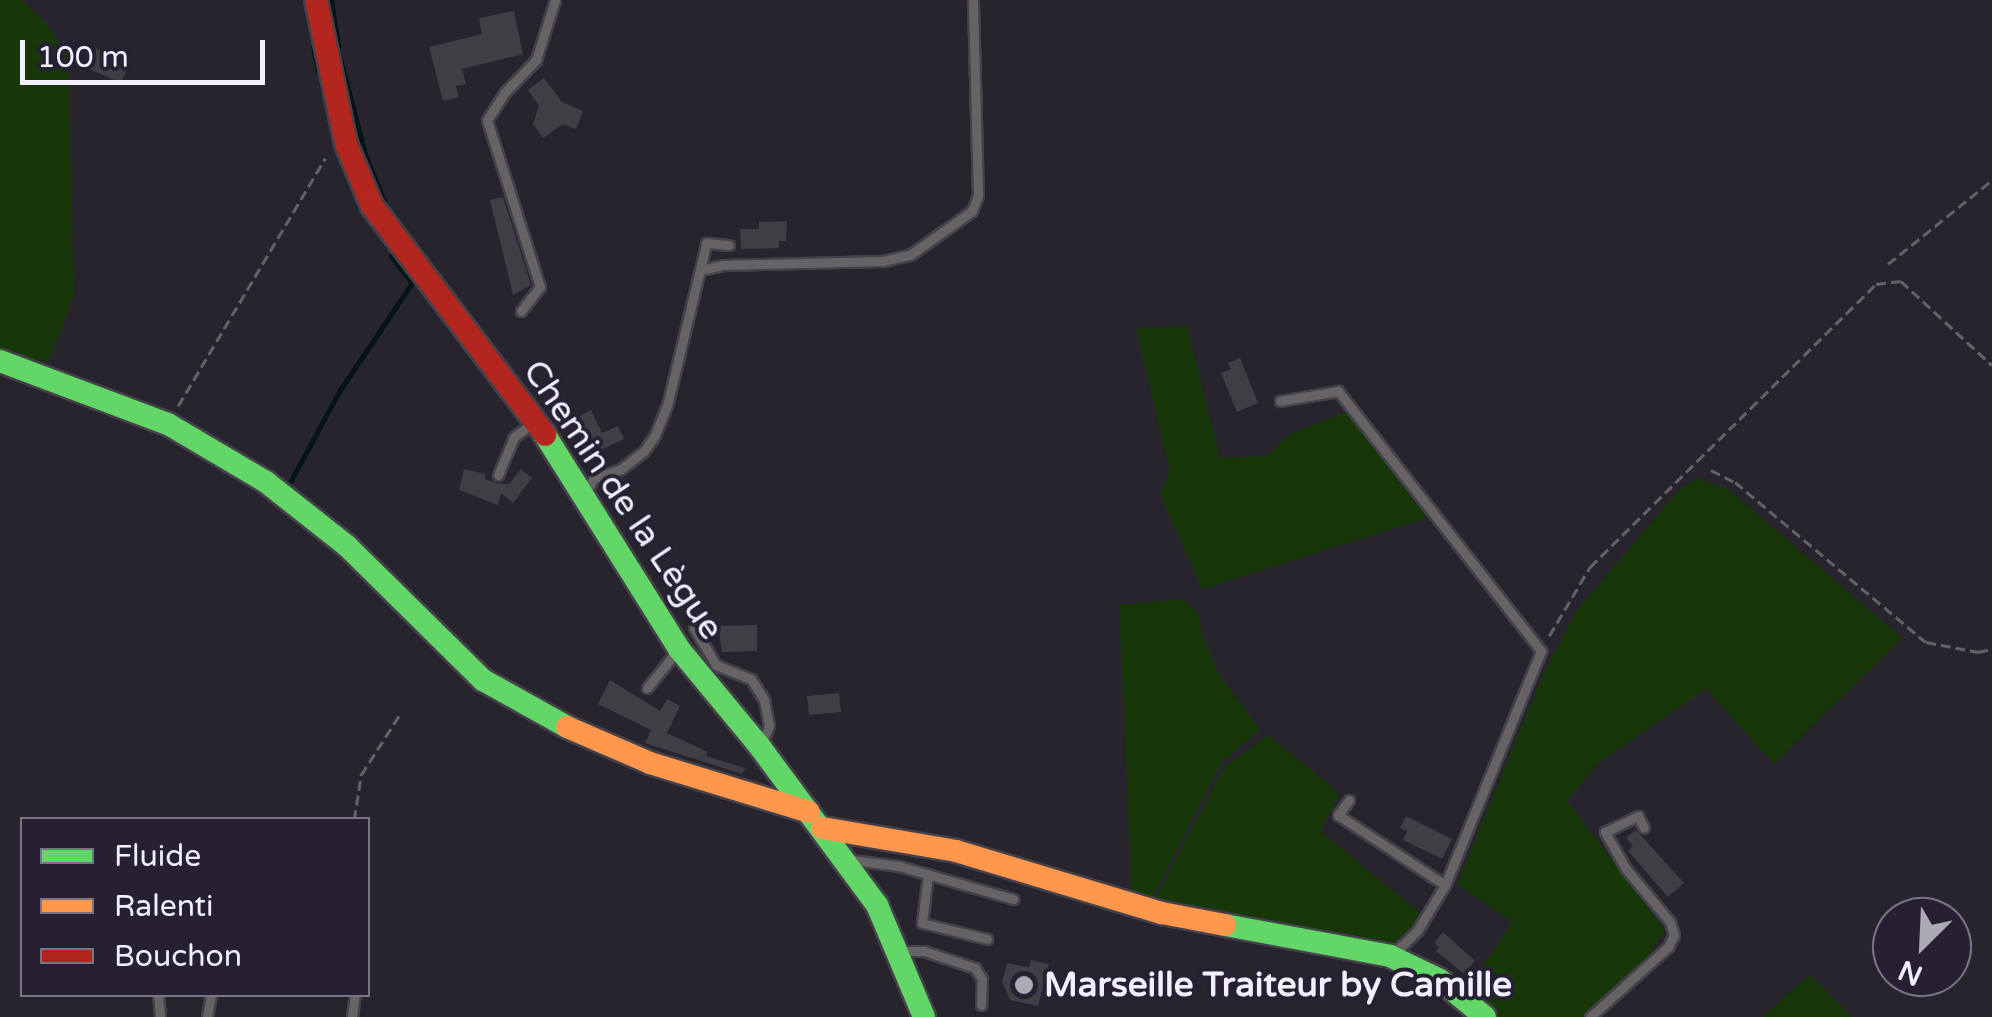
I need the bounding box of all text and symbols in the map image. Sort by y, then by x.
scale bar [25,20,270,82]
text: 100 m [37,39,129,76]
street label: Chemin de la Lègue [514,352,732,648]
legend [20,817,370,997]
text: Fluide [114,838,201,875]
text: Ralenti [114,888,214,925]
north arrow [1872,897,1972,997]
text: Bouchon [114,938,242,975]
text: N [1893,952,1928,993]
place label: Marseille Traiteur by Camille [1044,964,1512,1006]
marker: Marseille Traiteur by Camille [1013,974,1035,996]

